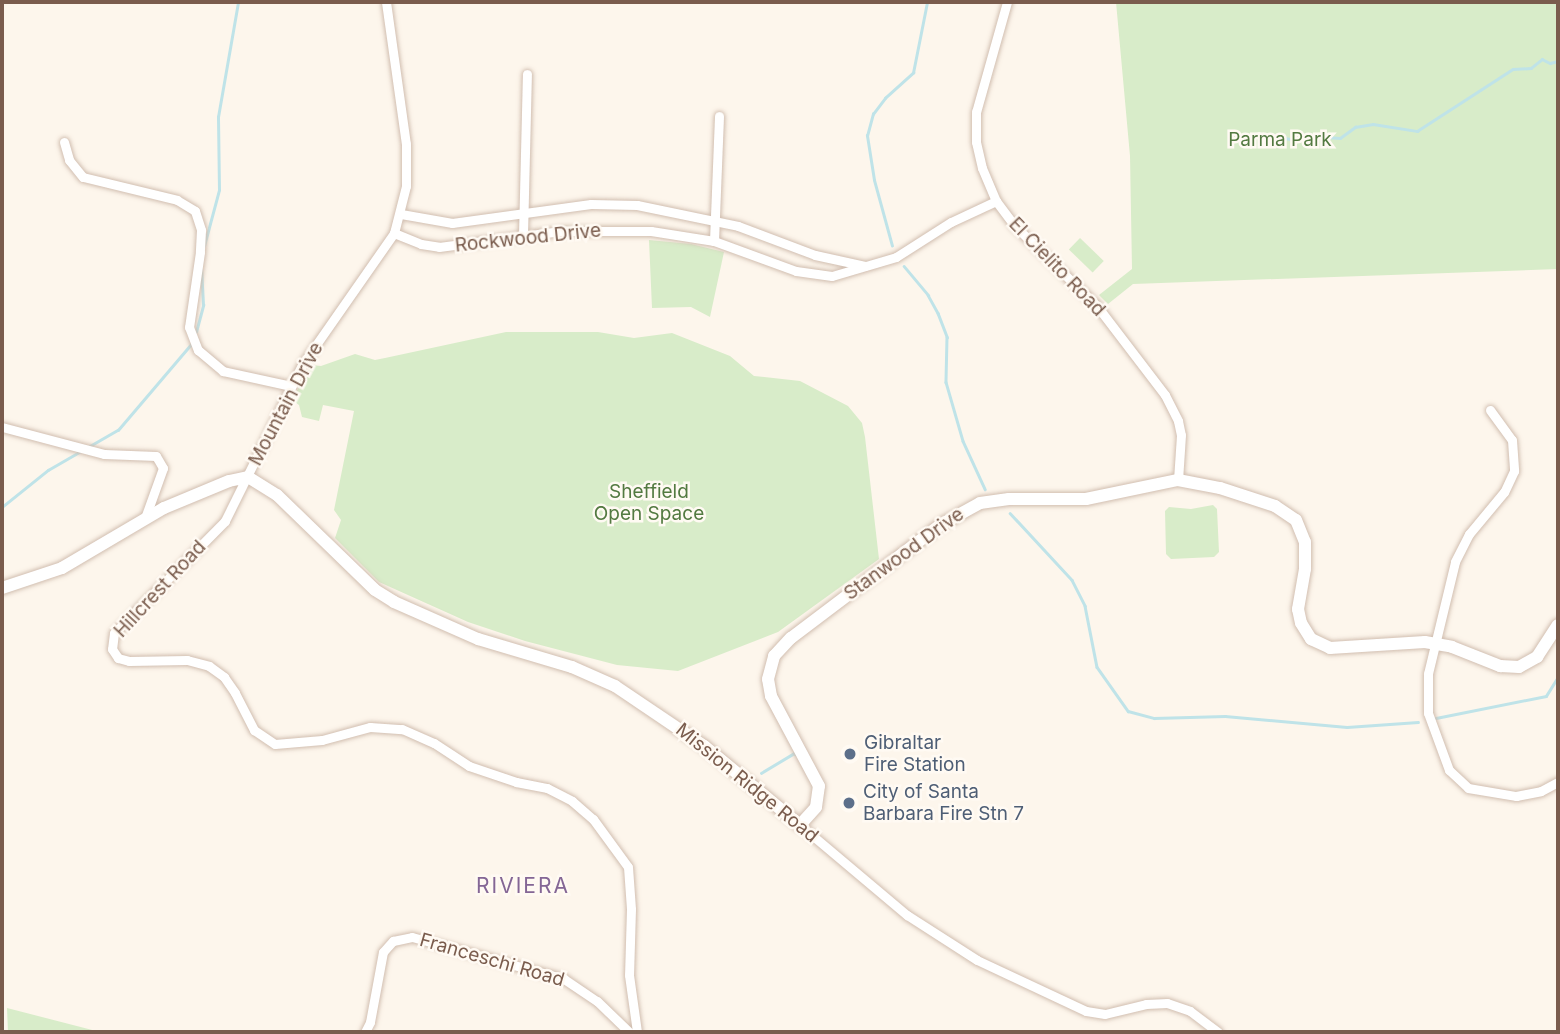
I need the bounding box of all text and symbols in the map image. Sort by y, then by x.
park label: Parma Park [1228,129,1332,151]
street label: El Cielito Road [1004,213,1110,321]
street label: Rockwood Drive [454,219,602,257]
street label: Mountain Drive [244,338,328,470]
park label: Sheffield Open Space [594,481,704,525]
street label: Stanwood Drive [840,503,968,605]
street label: Hillcrest Road [109,536,211,642]
street label: Mission Ridge Road [671,719,823,847]
place label: Gibraltar Fire Station [864,732,966,776]
marker: Gibraltar Fire Station [842,746,858,762]
place label: City of Santa Barbara Fire Stn 7 [863,781,1024,825]
marker: City of Santa Barbara Fire Stn 7 [841,795,857,811]
district label: RIVIERA [477,873,569,899]
street label: Franceschi Road [417,928,567,992]

